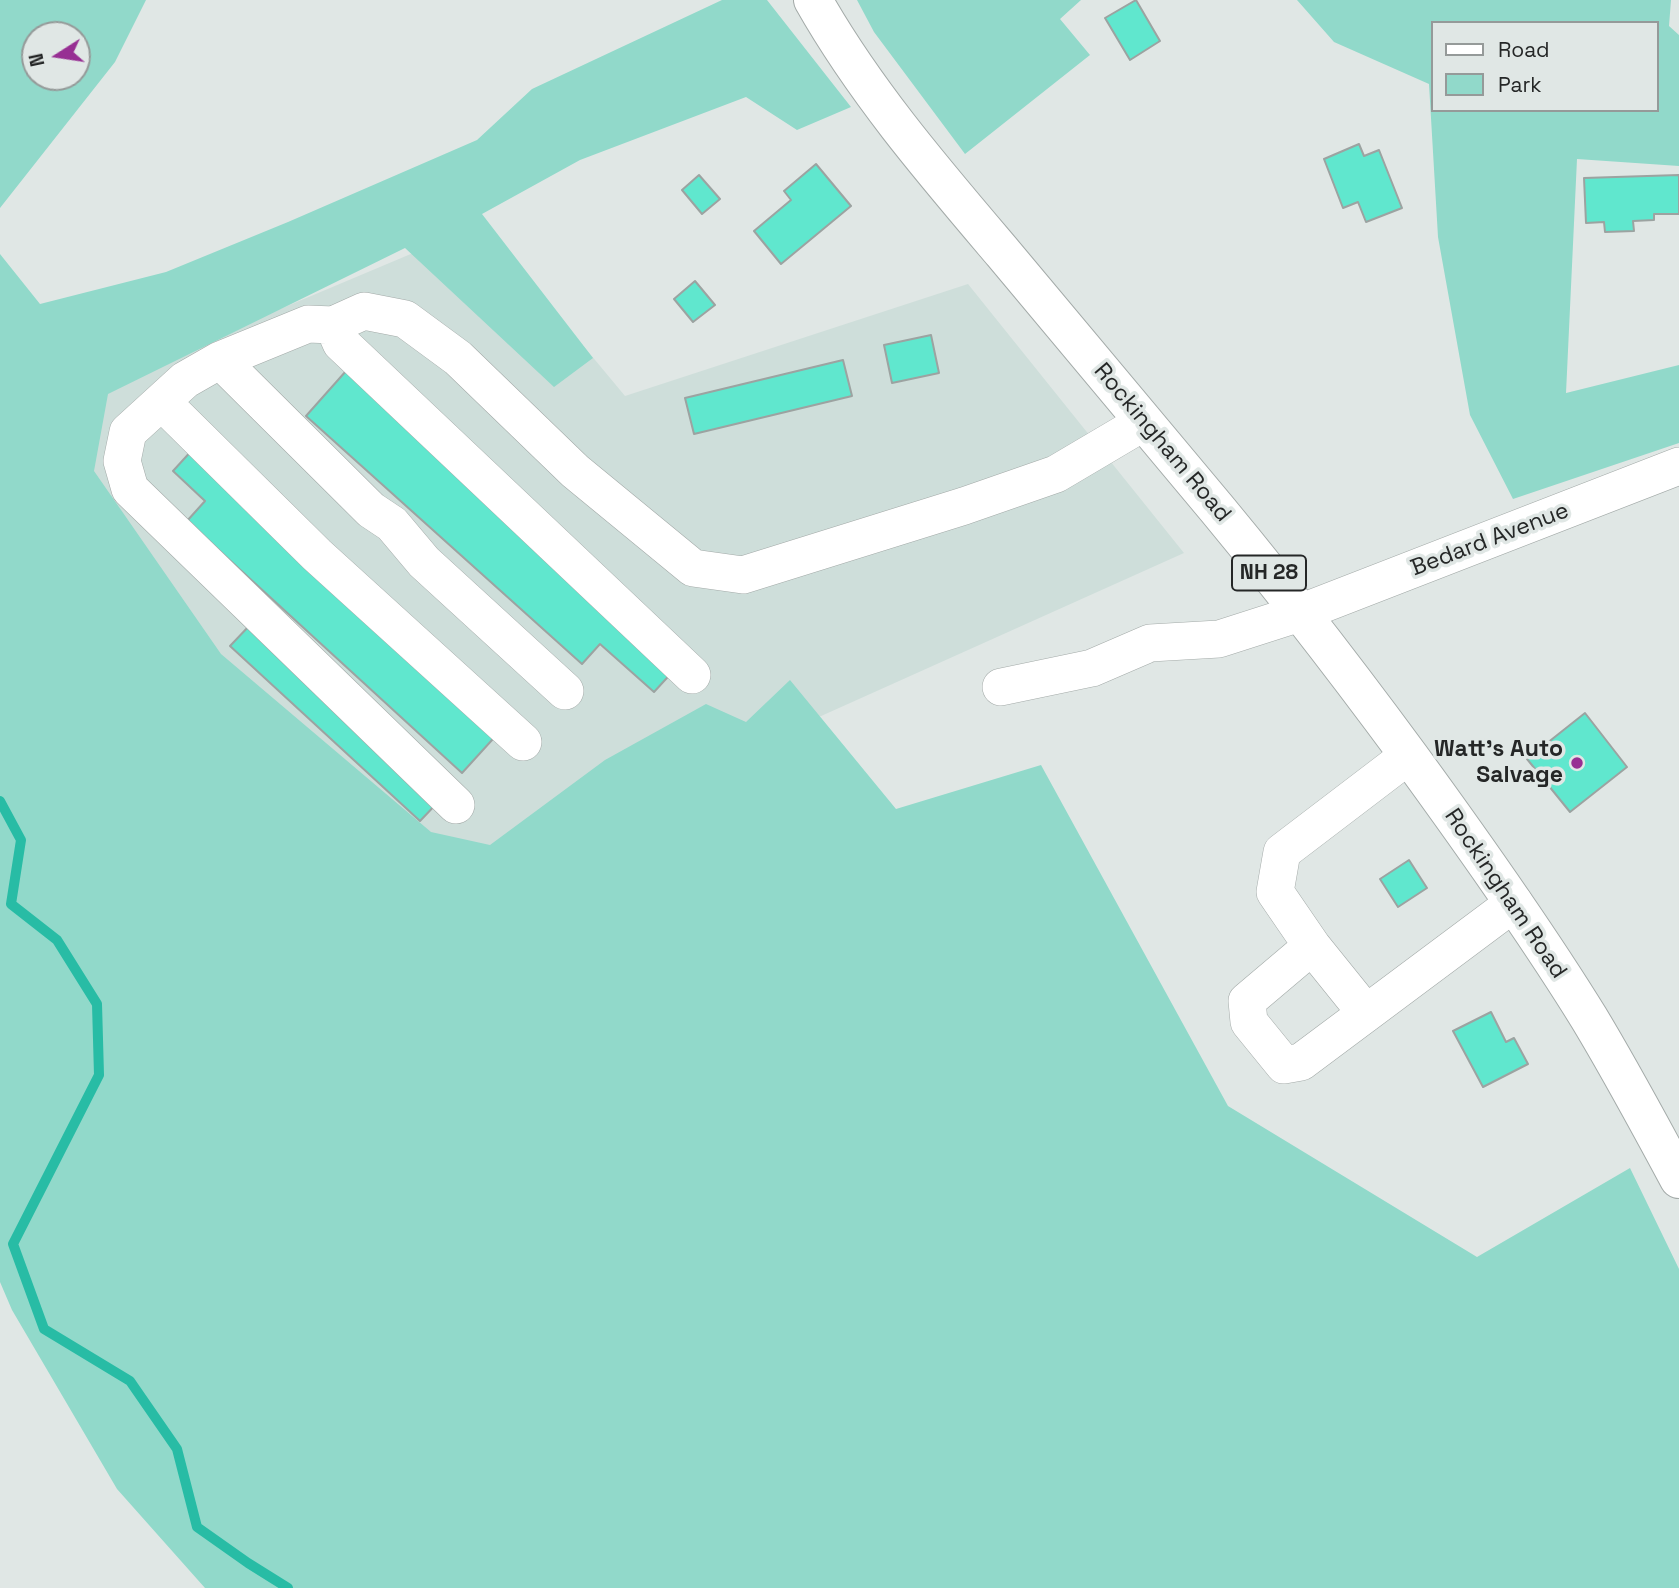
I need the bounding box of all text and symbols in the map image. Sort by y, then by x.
north arrow [21,21,91,91]
legend [1430,21,1658,112]
text: Road [1498,36,1550,63]
text: N [23,51,50,69]
text: Park [1498,71,1542,98]
street label: Rockingham Road [1088,358,1236,528]
street label: Bedard Avenue [1407,497,1573,583]
road number: NH 28 [1232,556,1306,590]
place label: Watt's Auto Salvage [1434,736,1563,790]
marker: Watt's Auto Salvage [1569,755,1585,771]
street label: Rockingham Road [1438,804,1572,984]

